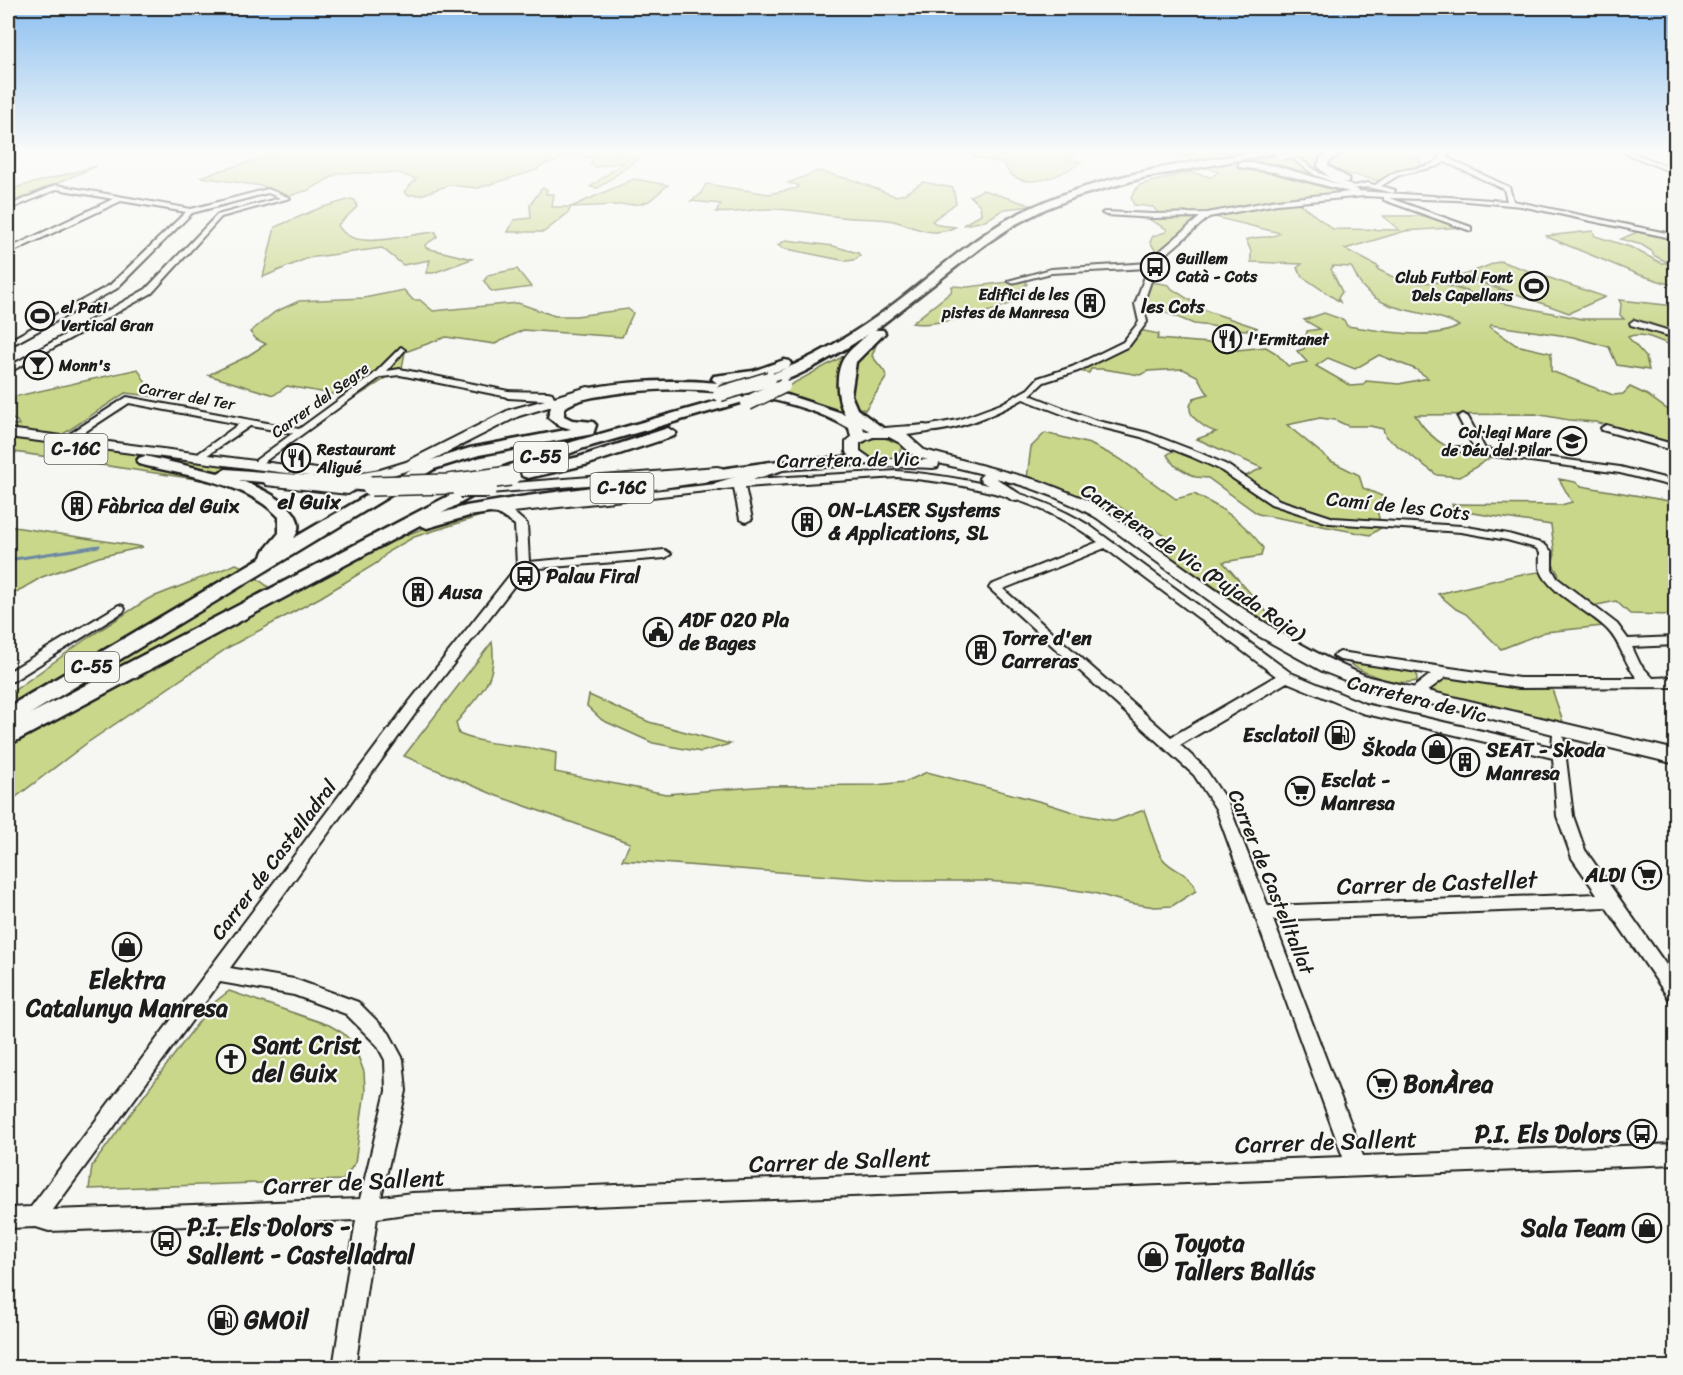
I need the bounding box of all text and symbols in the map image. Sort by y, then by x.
place label: Guillem Catà - Cots [1175,244,1258,291]
bus stop icon: Guillem Catà - Cots [1139,251,1171,283]
place label: Club Futbol Font Dels Capellans [1394,263,1514,310]
sports icon: Club Futbol Font Dels Capellans [1518,270,1550,302]
place label: Edifici de les pistes de Manresa [941,280,1070,327]
building icon: Edifici de les pistes de Manresa [1074,287,1106,319]
district label: les Cots [1140,291,1205,323]
place label: el Pati Vertical Gran [60,293,154,340]
sports icon: el Pati Vertical Gran [24,300,56,332]
restaurant icon: l'Ermitanet [1211,323,1243,355]
place label: l'Ermitanet [1247,325,1330,354]
bar icon: Monn's [22,349,54,381]
place label: Monn's [58,351,110,380]
street label: Carrer del Segre [265,354,375,446]
street label: Carrer del Ter [137,373,239,419]
place label: Col·legi Mare de Déu del Pilar [1442,418,1552,465]
school or university icon: Col·legi Mare de Déu del Pilar [1556,425,1588,457]
road number: C-16C [44,434,107,464]
place label: Restaurant Aligué [316,435,396,482]
street label: Carretera de Vic [776,441,920,479]
restaurant icon: Restaurant Aligué [280,442,312,474]
road number: C-55 [514,442,568,472]
road number: C-16C [590,473,654,503]
street label: Carretera de Vic (Pujada Roja) [1073,473,1313,651]
street label: Camí de les Cots [1325,481,1472,531]
district label: el Guix [276,483,342,521]
place label: Fàbrica del Guix [97,489,240,524]
building icon: Fàbrica del Guix [61,490,93,522]
place label: ON-LASER Systems & Applications, SL [828,493,1001,551]
building icon: ON-LASER Systems & Applications, SL [791,506,823,538]
place label: Palau Firal [546,559,641,594]
bus stop icon: Palau Firal [509,560,541,592]
place label: Ausa [438,575,483,610]
building icon: Ausa [402,576,434,608]
place label: ADF 020 Pla de Bages [678,603,789,661]
public building icon: ADF 020 Pla de Bages [642,616,674,648]
place label: Torre d'en Carreras [1001,621,1092,679]
building icon: Torre d'en Carreras [965,634,997,666]
road number: C-55 [65,652,119,682]
street label: Carretera de Vic [1344,665,1490,733]
place label: Esclatoil [1243,718,1320,753]
fuel station icon: Esclatoil [1324,719,1356,751]
place label: Škoda [1361,732,1417,767]
shop icon: Škoda [1421,733,1453,765]
place label: SEAT - Skoda Manresa [1485,733,1606,791]
building icon: SEAT - Skoda Manresa [1449,746,1481,778]
place label: Esclat - Manresa [1320,763,1396,821]
street label: Carrer de Castelladral [202,771,347,948]
supermarket icon: Esclat - Manresa [1284,775,1316,807]
street label: Carrer de Castelltallat [1218,784,1324,981]
street label: Carrer de Castellet [1336,858,1539,907]
place label: ALDI [1585,858,1627,893]
supermarket icon: ALDI [1631,859,1663,891]
shop icon: Elektra Catalunya Manresa [111,931,143,963]
place label: Elektra Catalunya Manresa [25,959,228,1029]
place label: Sant Crist del Guix [251,1024,362,1094]
church icon: Sant Crist del Guix [215,1043,247,1075]
place label: BonÀrea [1403,1063,1494,1105]
supermarket icon: BonÀrea [1366,1068,1398,1100]
place label: P.I. Els Dolors [1475,1113,1622,1155]
street label: Carrer de Sallent [1234,1118,1418,1166]
bus stop icon: P.I. Els Dolors [1626,1118,1658,1150]
street label: Carrer de Sallent [748,1137,932,1185]
street label: Carrer de Sallent [262,1156,446,1208]
place label: P.I. Els Dolors - Sallent - Castelladral [186,1206,416,1276]
place label: Sala Team [1520,1207,1626,1249]
shop icon: Sala Team [1631,1212,1663,1244]
place label: Toyota Tallers Ballús [1174,1222,1316,1292]
bus stop icon: P.I. Els Dolors - Sallent - Castelladral [150,1225,182,1257]
shop icon: Toyota Tallers Ballús [1137,1241,1169,1273]
place label: GMOil [244,1299,310,1341]
fuel station icon: GMOil [207,1304,239,1336]

